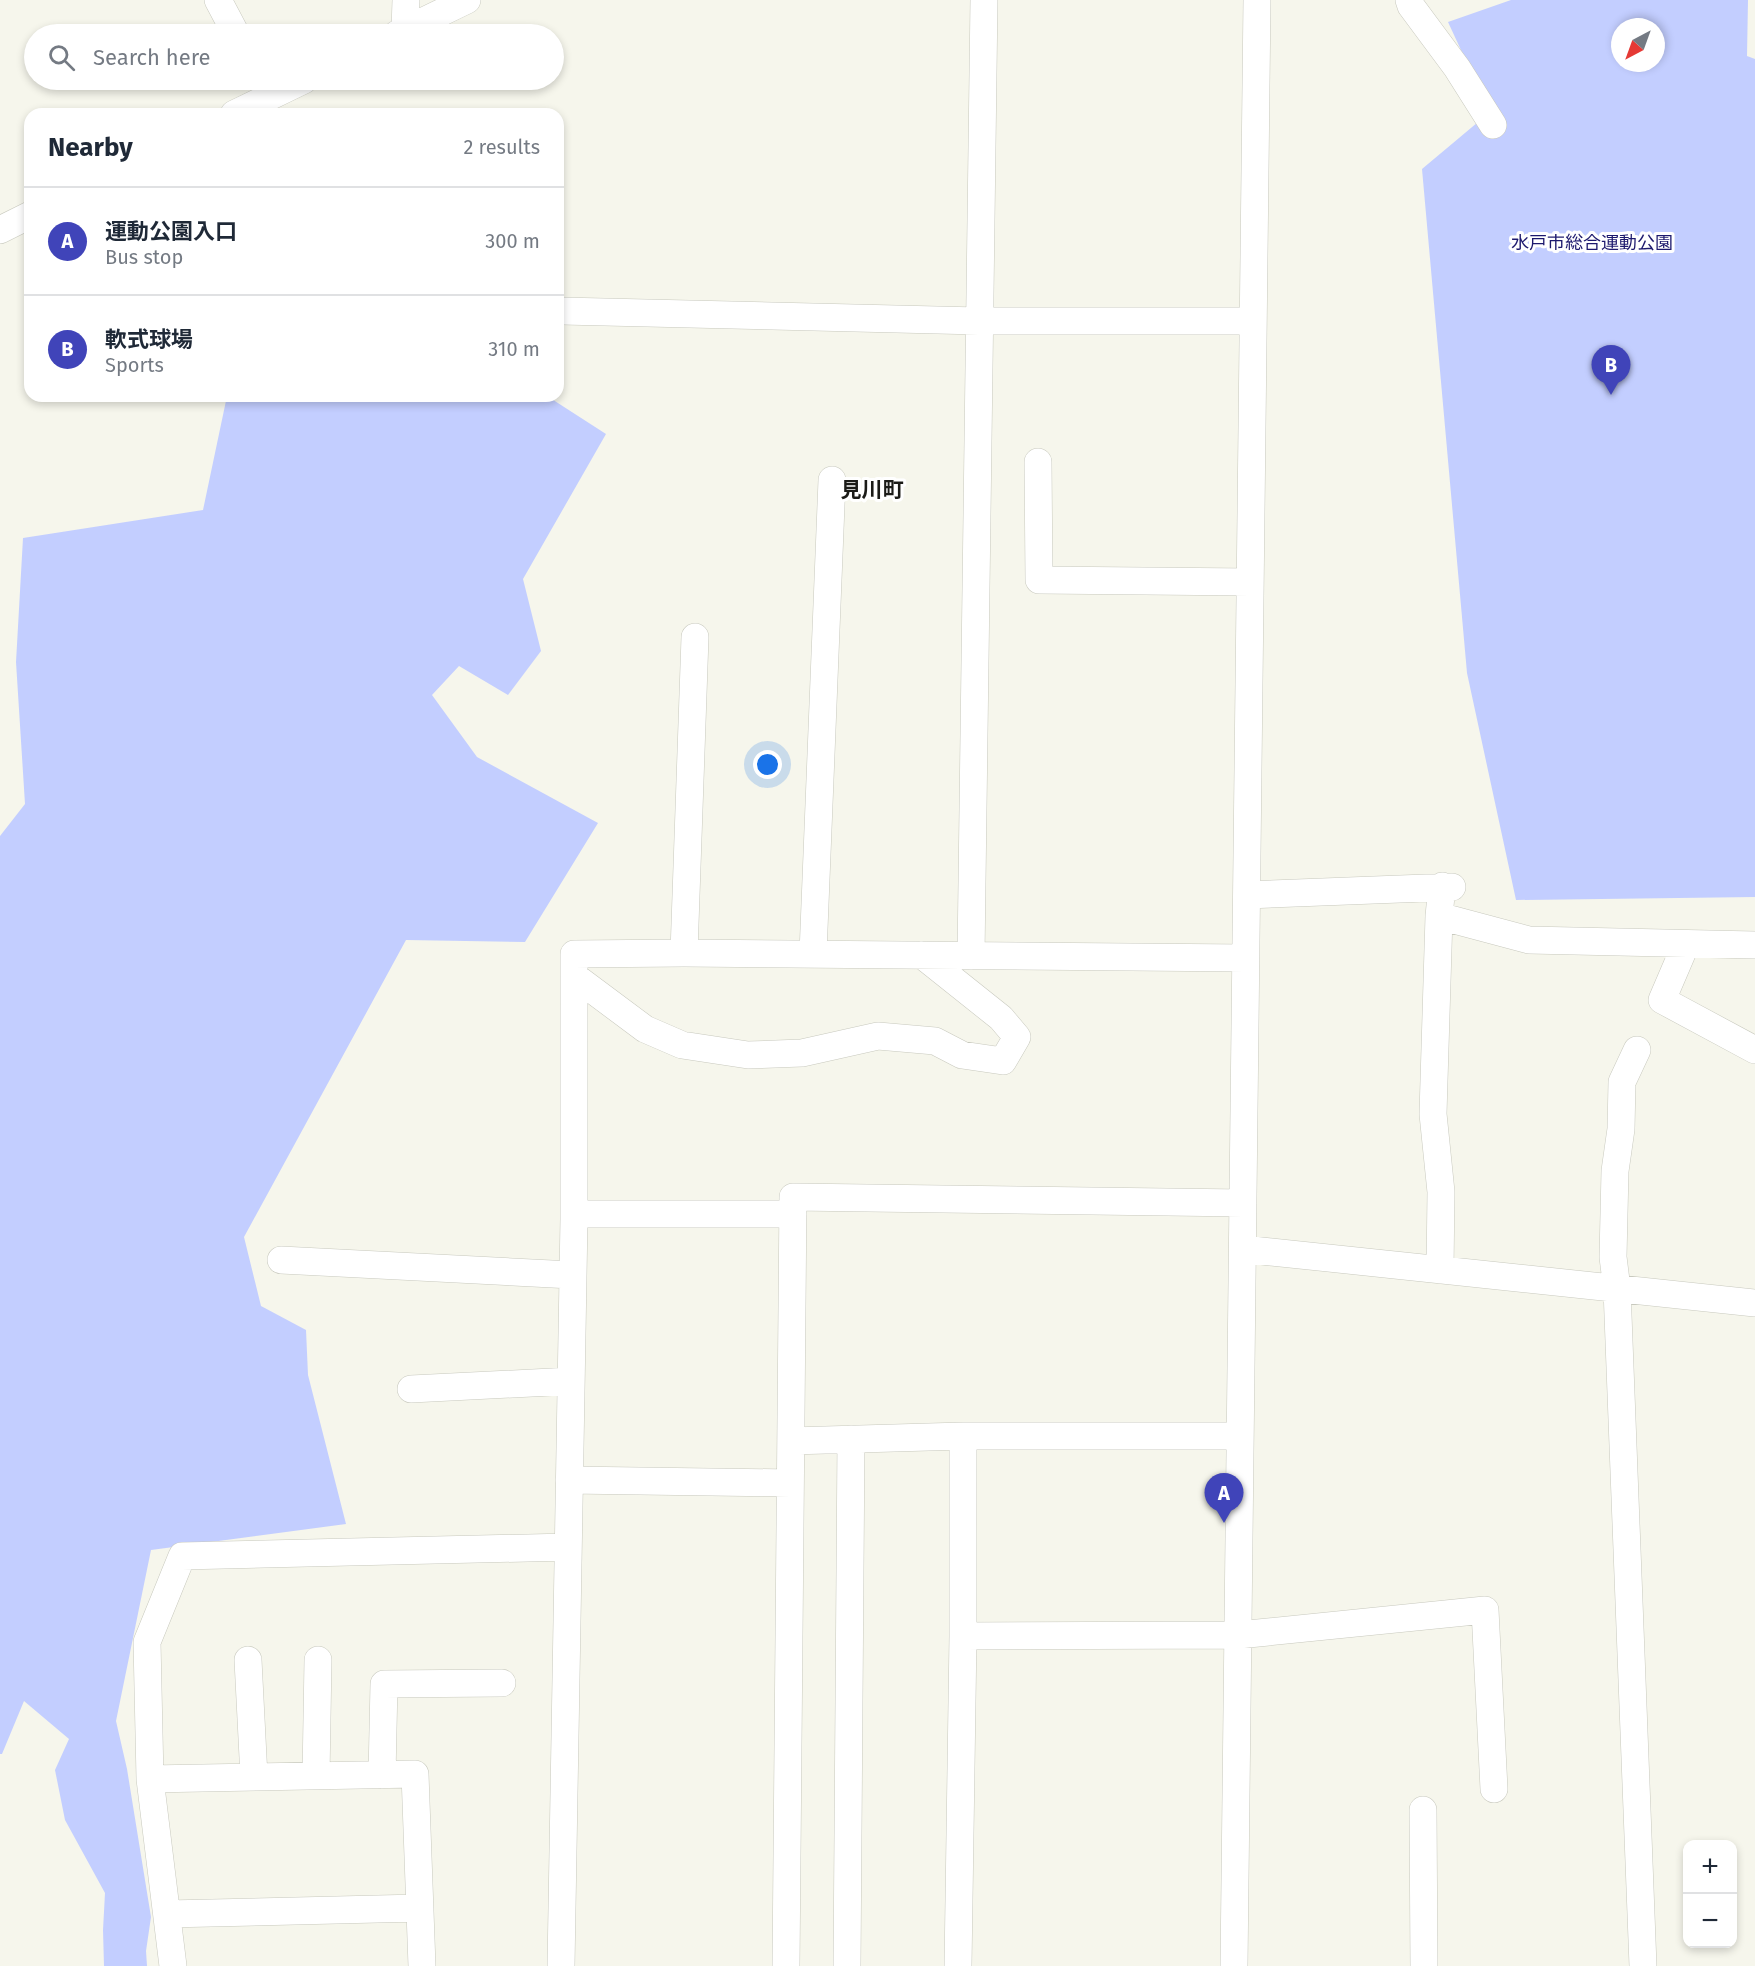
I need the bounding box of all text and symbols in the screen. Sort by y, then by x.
north arrow [1611,18,1665,72]
search box [24,24,564,90]
icon: search [45,41,78,74]
text: Search here [93,44,211,71]
text: Nearby [48,132,133,163]
text: 2 results [463,135,540,159]
text: 運動公園入口 [105,218,237,245]
text: A [62,229,73,253]
text: 300 m [485,229,540,253]
park label: 水戸市総合運動公園 [1511,232,1673,254]
text: Bus stop [105,245,183,269]
text: 軟式球場 [105,326,193,353]
text: B [61,337,74,361]
text: 310 m [488,337,540,361]
pin: B [1592,346,1630,395]
text: Sports [105,353,164,377]
district label: 見川町 [841,477,904,503]
your location [753,750,782,779]
pin: A [1204,1474,1244,1523]
map controls [1683,1840,1737,1948]
button: + [1683,1840,1737,1894]
button: − [1683,1894,1737,1948]

